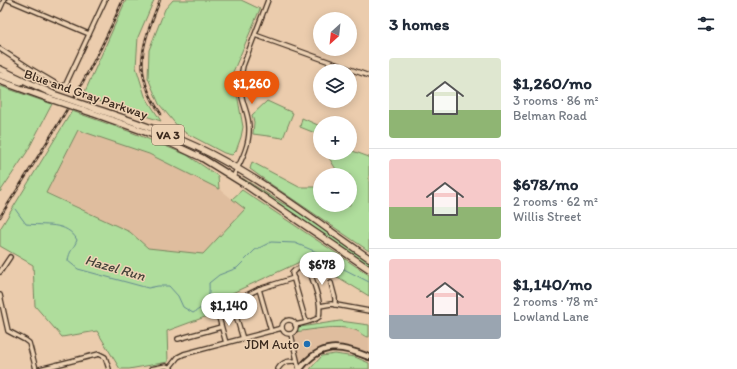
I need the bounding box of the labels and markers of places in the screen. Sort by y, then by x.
pin: $1,260 [219,71,285,105]
pin: $678 [298,252,346,286]
pin: $1,140 [196,293,262,327]
place label: JDM Auto [244,337,299,352]
marker: JDM Auto [302,339,312,349]

